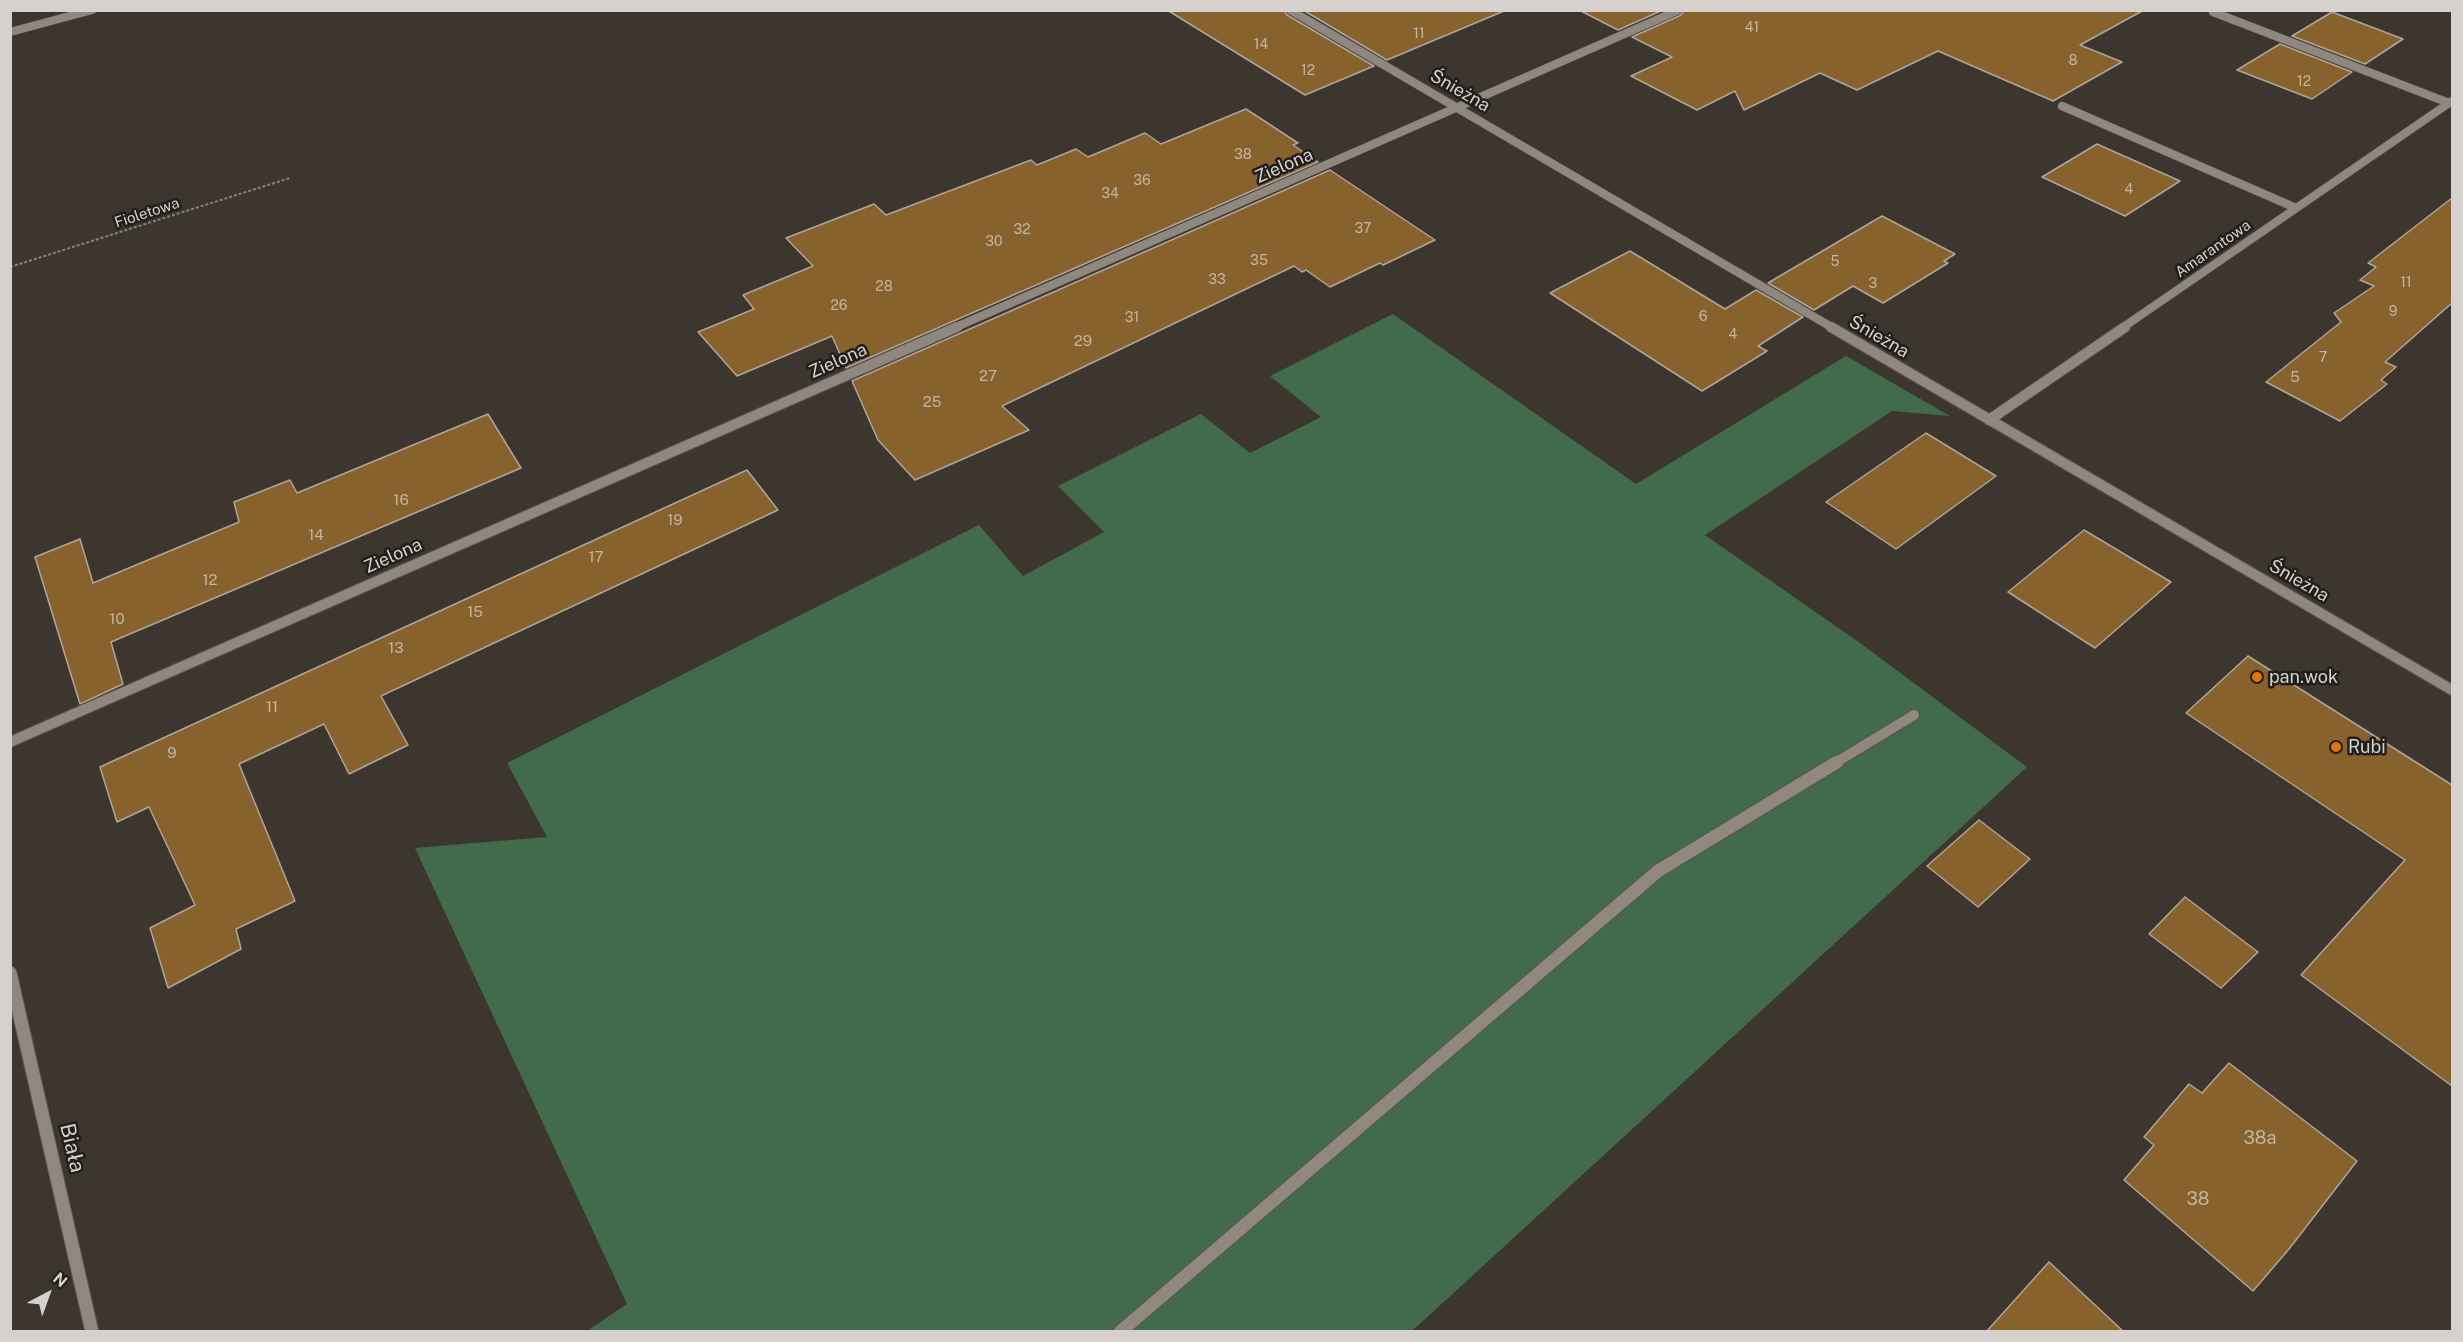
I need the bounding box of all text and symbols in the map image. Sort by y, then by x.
house number: 41 [1745,20,1759,36]
house number: 11 [1413,26,1425,42]
house number: 14 [1254,37,1268,53]
house number: 8 [2068,53,2078,69]
house number: 12 [1301,63,1315,79]
street label: Śnieżna [1426,65,1494,117]
house number: 12 [2297,74,2311,90]
street label: Zielona [1252,144,1316,188]
house number: 38 [1234,147,1252,163]
house number: 36 [1133,173,1151,189]
house number: 4 [2125,182,2133,198]
house number: 34 [1101,186,1119,202]
street label: Fioletowa [112,194,182,232]
street label: Amarantowa [2172,216,2254,282]
house number: 37 [1355,221,1371,237]
house number: 32 [1013,222,1031,238]
house number: 30 [985,234,1003,250]
house number: 35 [1250,253,1268,269]
house number: 5 [1831,254,1839,270]
house number: 33 [1208,272,1226,288]
house number: 11 [2400,275,2412,291]
house number: 3 [1869,276,1877,292]
house number: 28 [875,279,893,295]
house number: 26 [830,298,848,314]
house number: 9 [2389,304,2397,320]
house number: 6 [1699,309,1707,325]
house number: 31 [1125,310,1139,326]
street label: Śnieżna [1845,311,1913,363]
house number: 4 [1729,327,1737,343]
house number: 29 [1074,332,1092,350]
street label: Zielona [806,339,870,383]
house number: 7 [2318,348,2328,366]
house number: 27 [979,367,997,385]
house number: 5 [2290,368,2300,386]
house number: 25 [923,393,941,411]
house number: 16 [393,491,409,509]
house number: 19 [667,511,683,529]
house number: 14 [308,526,324,544]
street label: Zielona [361,534,425,578]
house number: 17 [588,548,604,566]
street label: Śnieżna [2265,555,2333,607]
house number: 12 [202,571,218,589]
house number: 15 [467,603,483,621]
house number: 10 [109,610,125,628]
house number: 13 [388,639,404,657]
place label: pan.wok [2269,666,2338,688]
marker: pan.wok [2250,670,2264,684]
house number: 11 [266,698,278,716]
place label: Rubi [2348,736,2386,758]
marker: Rubi [2329,740,2343,754]
house number: 9 [167,744,177,762]
street label: Biała [54,1121,90,1175]
house number: 38a [2244,1127,2276,1149]
house number: 38 [2187,1188,2209,1210]
north arrow [18,1264,78,1324]
text: N [49,1269,71,1291]

